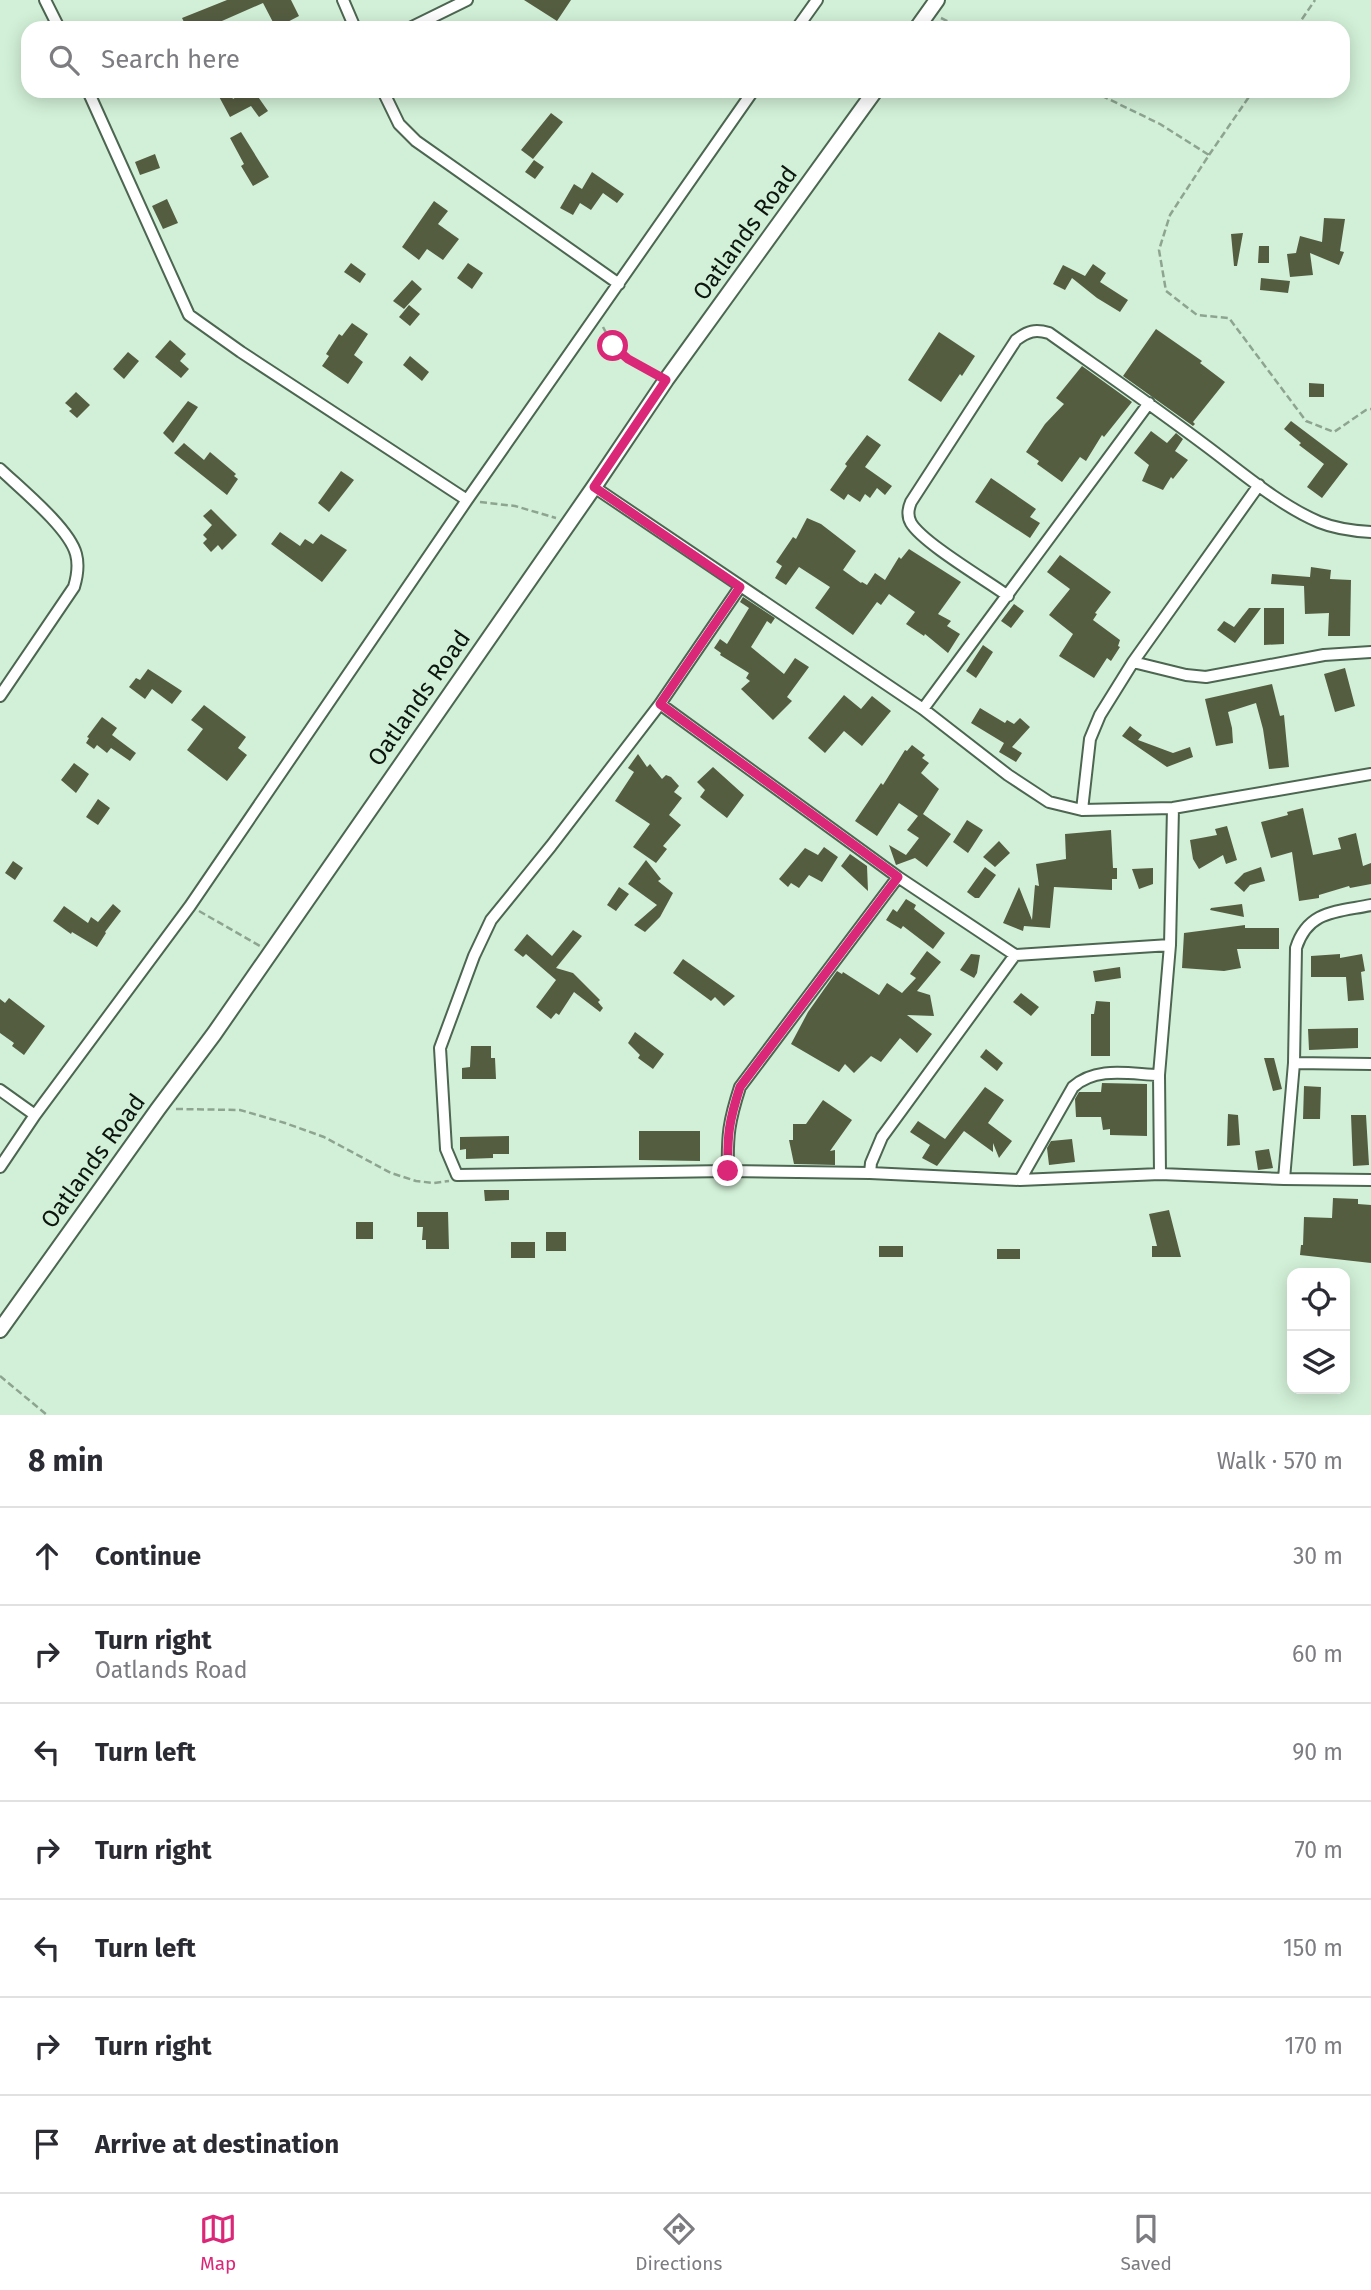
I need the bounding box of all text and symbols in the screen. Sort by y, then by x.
search box [21,21,1350,98]
icon: search [45,41,83,79]
text: Search here [101,44,240,75]
street label: Oatlands Road [687,160,803,306]
route start [597,330,628,361]
street label: Oatlands Road [362,625,476,771]
street label: Oatlands Road [35,1088,151,1234]
route end [712,1155,743,1186]
map controls [1287,1268,1350,1394]
button: locate [1287,1268,1350,1331]
button: layers [1287,1331,1350,1394]
text: 8 min [28,1443,104,1479]
text: Walk · 570 m [1217,1447,1343,1475]
icon: ahead [28,1537,66,1575]
text: Continue [95,1541,201,1572]
text: 30 m [1293,1542,1343,1570]
text: Turn right [95,1625,212,1656]
icon: right [28,1635,66,1673]
text: 60 m [1292,1640,1343,1668]
text: Oatlands Road [95,1656,248,1684]
icon: left [28,1733,66,1771]
text: Turn left [95,1737,196,1768]
text: 90 m [1292,1738,1343,1766]
icon: right [28,1831,66,1869]
text: Turn right [95,1835,212,1866]
text: 70 m [1294,1836,1343,1864]
icon: left [28,1929,66,1967]
text: Turn left [95,1933,196,1964]
text: 150 m [1283,1934,1343,1962]
icon: right [28,2027,66,2065]
text: Turn right [95,2031,212,2062]
text: 170 m [1284,2032,1343,2060]
icon: arrive [28,2125,66,2163]
text: Arrive at destination [95,2129,339,2160]
tab: Map [199,2210,237,2275]
tab: Directions [635,2210,722,2275]
tab: Saved [1121,2210,1172,2275]

